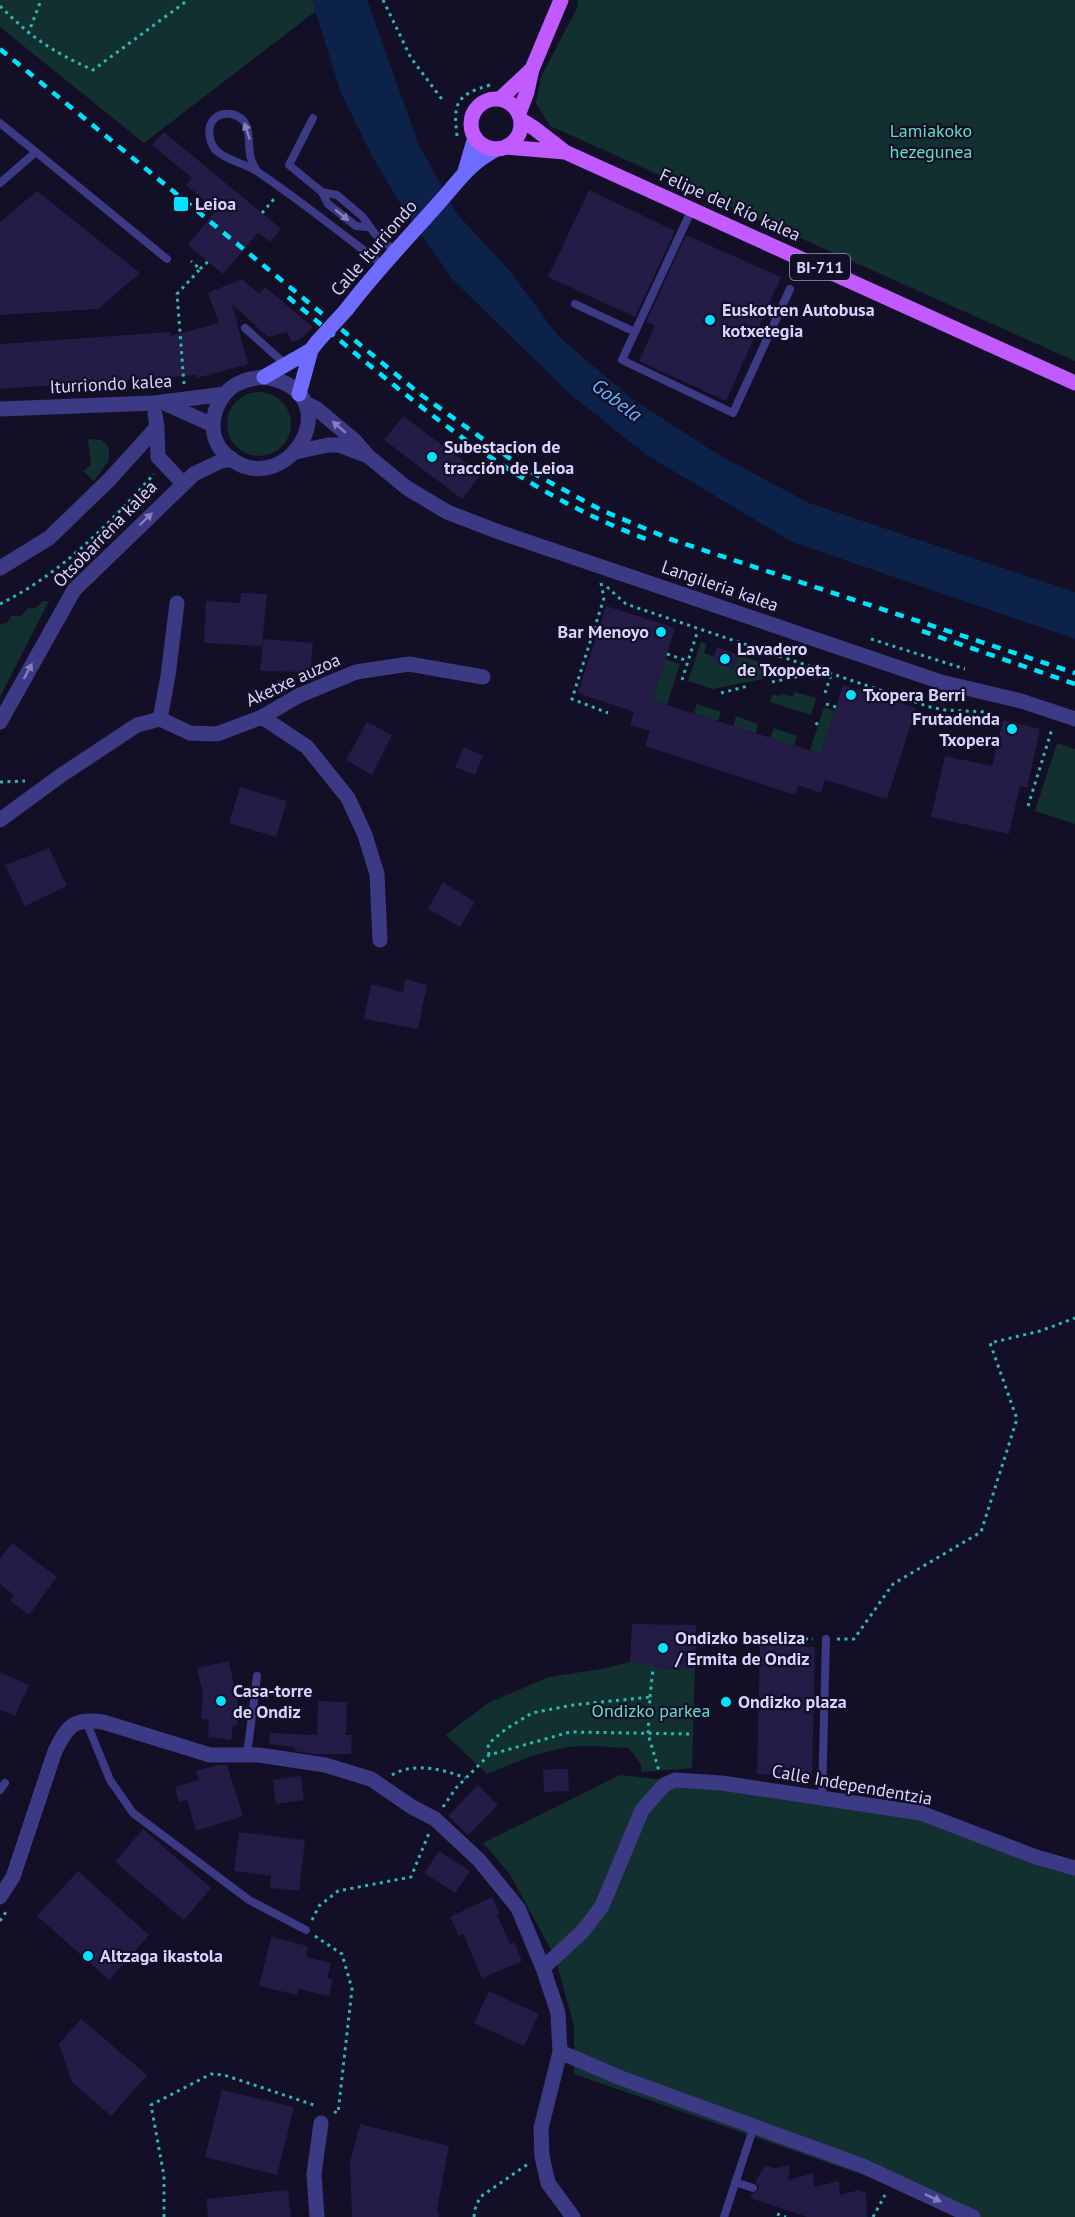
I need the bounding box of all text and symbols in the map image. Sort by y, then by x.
park label: Lamiakoko hezegunea [890,119,972,163]
one-way arrow [241,121,251,139]
street label: Felipe del Río kalea [656,163,804,246]
place label: Leioa [195,192,236,215]
marker: Leioa [172,195,190,213]
street label: Calle Iturriondo [325,195,422,301]
one-way arrow [334,208,349,220]
road number: BI-711 [790,254,850,280]
place label: Euskotren Autobusa kotxetegia [722,298,875,342]
marker: Euskotren Autobusa kotxetegia [703,313,717,327]
street label: Iturriondo kalea [49,369,173,398]
water label: Gobela [587,373,648,428]
one-way arrow [332,421,347,434]
place label: Subestacion de tracción de Leioa [444,435,574,479]
marker: Subestacion de tracción de Leioa [425,450,439,464]
street label: Otsobarrena kalea [48,475,162,592]
one-way arrow [139,512,153,526]
street label: Langileria kalea [659,555,782,616]
place label: Bar Menoyo [558,620,649,643]
marker: Bar Menoyo [654,625,668,639]
place label: Lavadero de Txopoeta [737,637,830,681]
street label: Aketxe auzoa [242,648,344,711]
marker: Lavadero de Txopoeta [718,652,732,666]
one-way arrow [24,663,33,680]
place label: Txopera Berri [863,683,966,706]
marker: Txopera Berri [844,688,858,702]
place label: Frutadenda Txopera [912,707,1000,751]
marker: Frutadenda Txopera [1005,722,1019,736]
place label: Ondizko baseliza / Ermita de Ondiz [674,1626,810,1670]
marker: Ondizko baseliza / Ermita de Ondiz [656,1641,670,1655]
place label: Casa-torre de Ondiz [233,1679,312,1723]
place label: Ondizko plaza [738,1690,847,1713]
marker: Casa-torre de Ondiz [214,1694,228,1708]
marker: Ondizko plaza [719,1695,733,1709]
park label: Ondizko parkea [592,1699,710,1722]
street label: Calle Independentzia [770,1759,934,1810]
place label: Altzaga ikastola [100,1944,223,1967]
marker: Altzaga ikastola [81,1949,95,1963]
one-way arrow [924,2194,941,2203]

